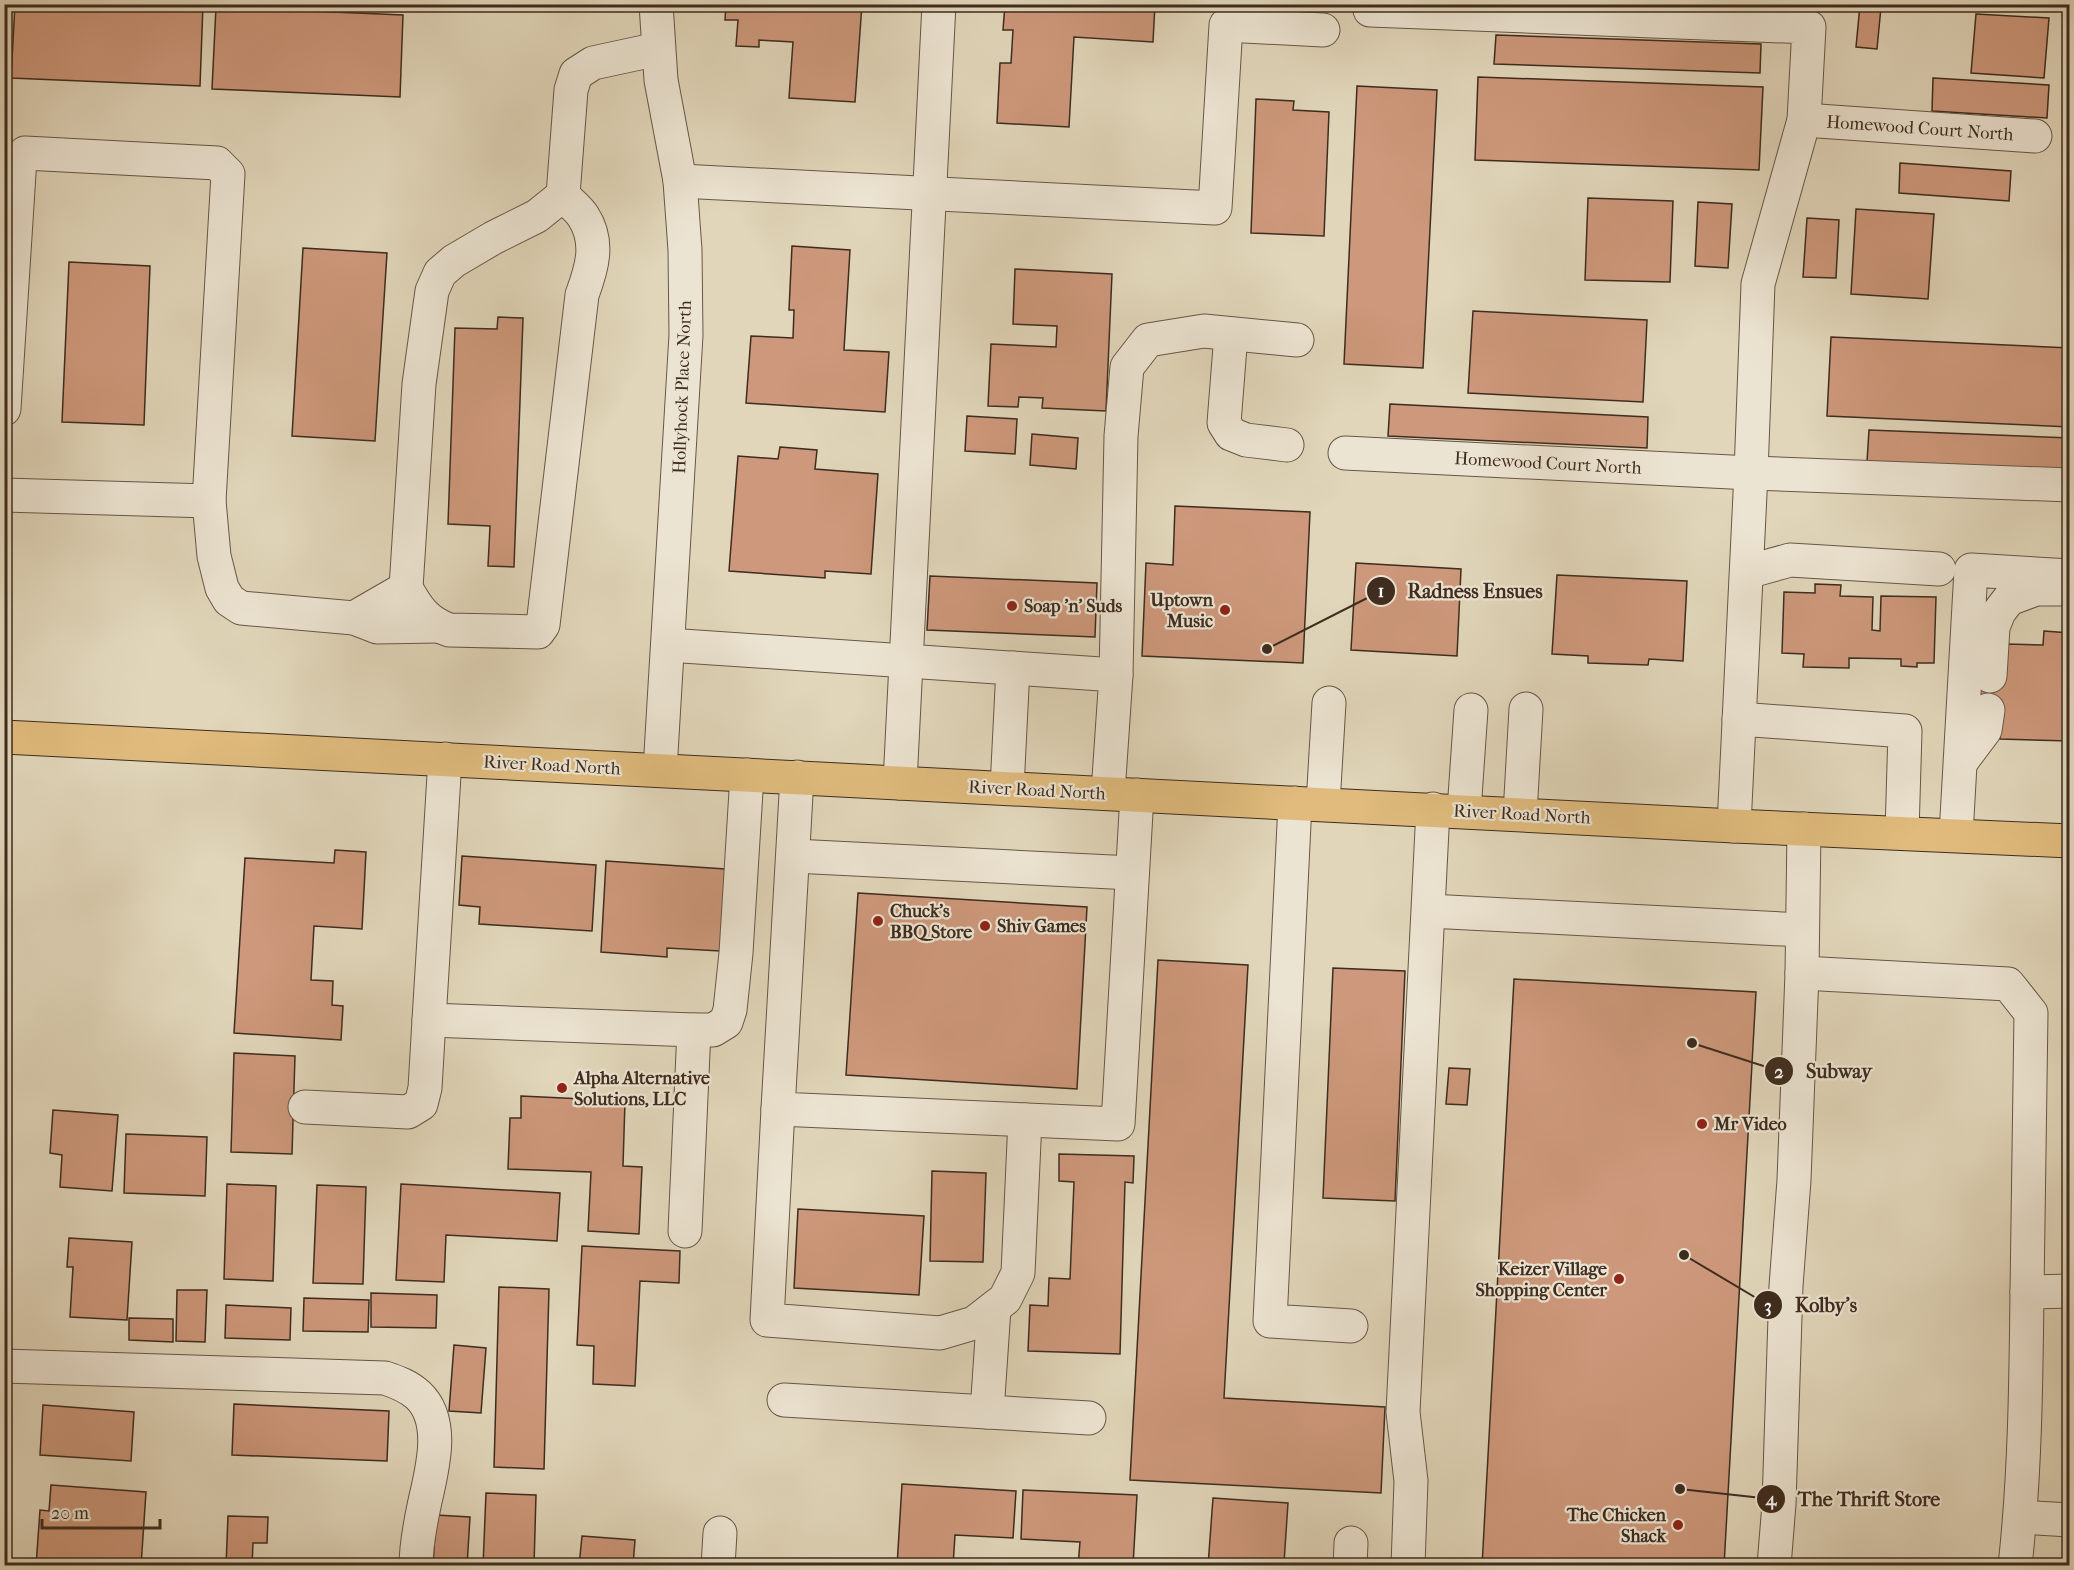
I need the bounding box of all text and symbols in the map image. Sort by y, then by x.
street label: Homewood Court North [1826,111,2014,146]
street label: Hollyhock Place North [669,300,696,474]
street label: Homewood Court North [1454,448,1642,479]
callout: Radness Ensues [1366,572,1555,610]
text: Radness Ensues [1407,580,1543,603]
text: 1 [1378,581,1384,602]
place label: Uptown Music [1149,590,1214,632]
place label: Soap 'n' Suds [1024,596,1122,617]
marker: Soap 'n' Suds [1005,599,1019,613]
marker: Uptown Music [1218,603,1232,617]
street label: River Road North [483,751,621,780]
street label: River Road North [968,776,1106,805]
street label: River Road North [1453,800,1591,829]
place label: Chuck's BBQ Store [890,901,972,943]
marker: Chuck's BBQ Store [871,914,885,928]
place label: Shiv Games [997,916,1086,937]
marker: Shiv Games [978,919,992,933]
callout: Subway [1764,1052,1884,1090]
text: Subway [1806,1060,1873,1083]
text: 2 [1774,1062,1784,1083]
place label: Alpha Alternative Solutions, LLC [573,1068,710,1110]
marker: Alpha Alternative Solutions, LLC [555,1081,569,1095]
place label: Mr Video [1713,1114,1787,1135]
marker: Mr Video [1695,1117,1709,1131]
place label: Keizer Village Shopping Center [1476,1259,1607,1301]
marker: Keizer Village Shopping Center [1612,1272,1626,1286]
callout: Kolby's [1753,1286,1870,1324]
text: Kolby's [1795,1294,1858,1317]
text: 3 [1764,1296,1772,1317]
callout: The Thrift Store [1756,1480,1952,1518]
text: The Thrift Store [1797,1488,1940,1511]
text: 4 [1765,1489,1778,1510]
scale bar [42,1492,160,1530]
text: 20 m [51,1503,89,1524]
place label: The Chicken Shack [1566,1505,1667,1547]
marker: The Chicken Shack [1671,1518,1685,1532]

